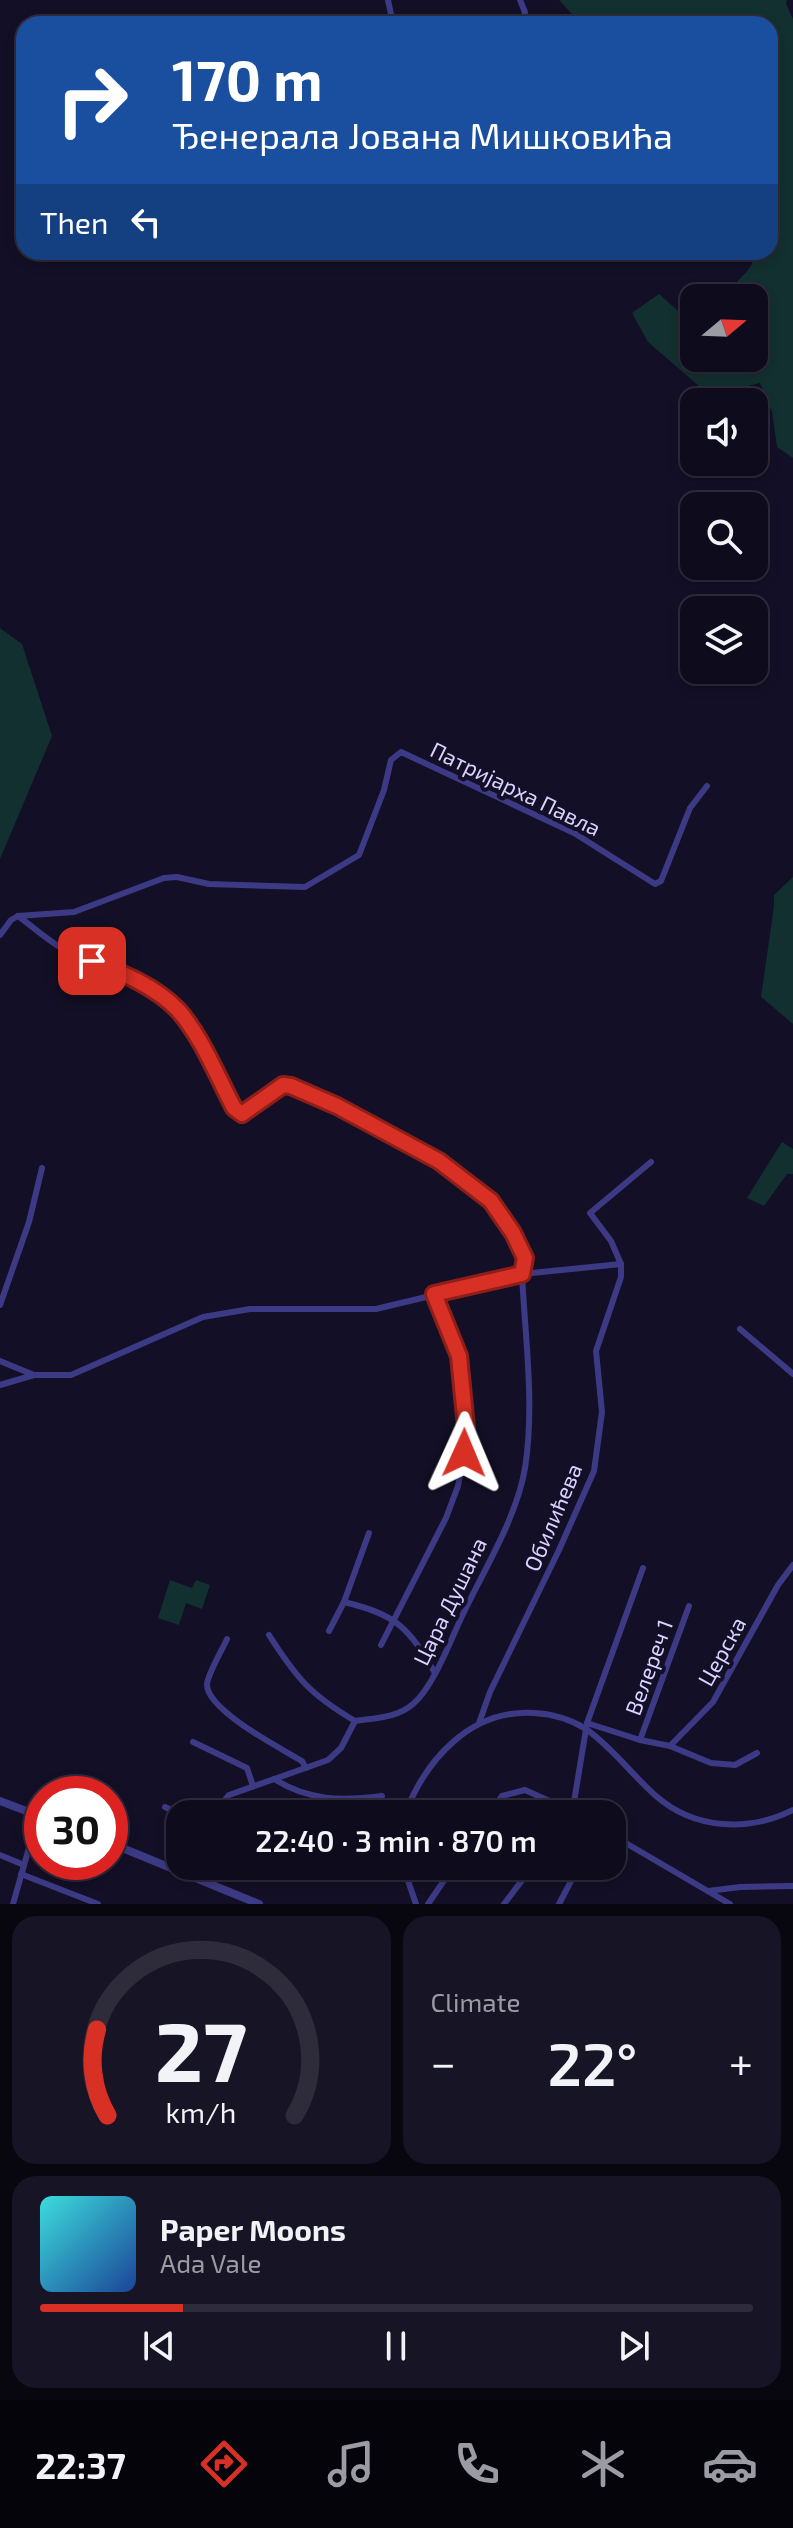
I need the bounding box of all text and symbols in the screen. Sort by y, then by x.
text: 170 m [172,45,323,112]
icon: right [40,48,144,152]
text: Ђенерала Јована Мишковића [172,113,673,156]
icon: left [124,200,168,244]
text: Then [40,204,108,240]
north arrow [680,284,768,372]
map controls [680,284,768,684]
button: sound [680,388,768,476]
button: search [680,492,768,580]
button: layers [680,596,768,684]
street label: Патријарха Павла [426,736,605,841]
pin [58,927,126,995]
icon: arrive [70,939,114,983]
position arrow [422,1411,506,1495]
street label: Обилићева [518,1459,586,1575]
street label: Цара Душана [407,1533,492,1670]
street label: Церска [692,1612,750,1690]
street label: Велереч 1 [619,1616,677,1718]
speed limit sign: 30 [24,1776,128,1880]
text: 22:40 · 3 min · 870 m [255,1822,537,1858]
text: Climate [431,1986,520,2017]
text: 27 [155,1999,247,2099]
text: 22° [548,2026,637,2098]
text: − [431,2035,456,2088]
text: + [729,2035,753,2088]
text: km/h [166,2094,237,2129]
text: Paper Moons [160,2211,346,2247]
text: Ada Vale [160,2247,262,2278]
icon: previous [137,2324,181,2368]
icon: pause [374,2324,418,2368]
icon: next [612,2324,656,2368]
icon: directions [196,2436,252,2492]
icon: music [323,2436,379,2492]
icon: phone [449,2436,505,2492]
icon: climate [575,2436,631,2492]
icon: car [702,2436,758,2492]
text: 22:37 [35,2443,126,2486]

